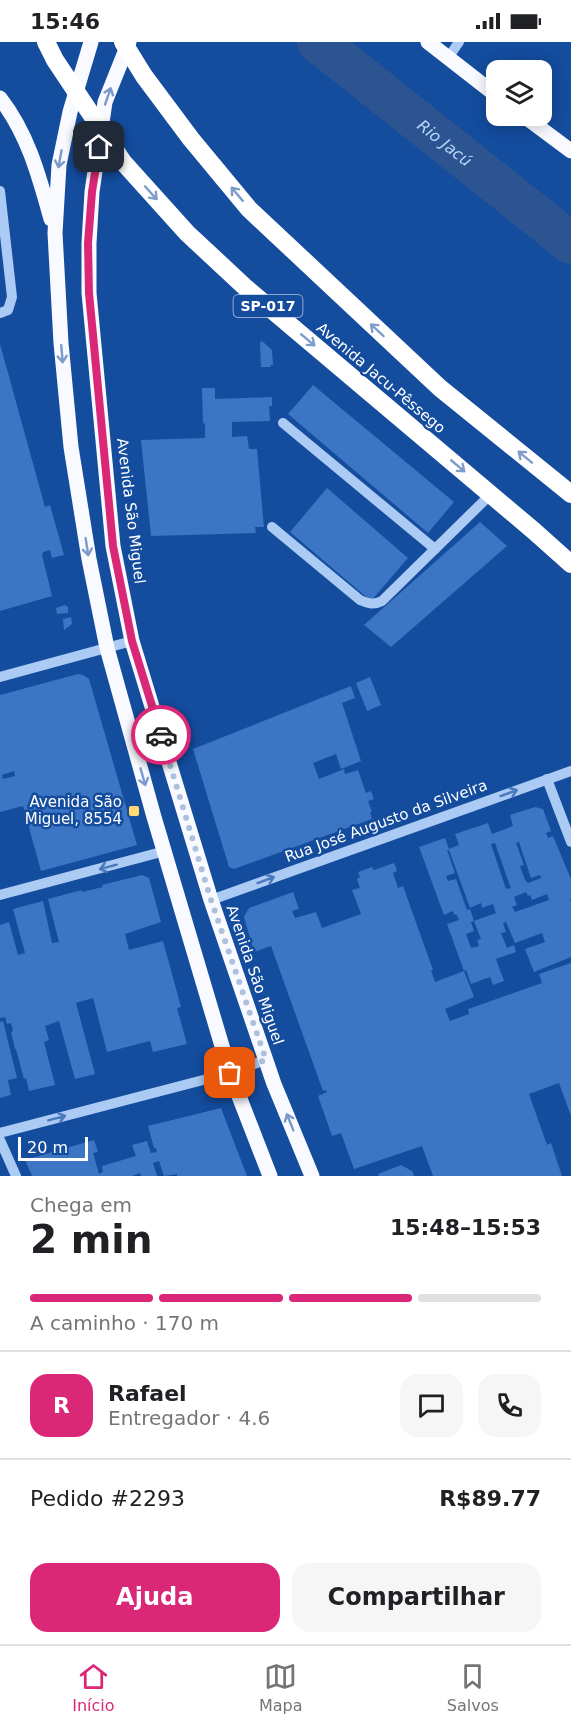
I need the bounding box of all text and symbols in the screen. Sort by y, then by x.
text: 15:46 [30,9,100,34]
map controls [486,60,552,126]
button: layers [486,60,552,126]
one-way arrow [104,87,115,106]
water label: Rio Jacú [414,116,475,170]
pin [73,121,124,172]
icon: home [82,130,115,163]
one-way arrow [54,149,65,169]
one-way arrow [144,185,158,200]
one-way arrow [230,187,244,202]
road number: SP-017 [234,295,302,317]
street label: Avenida Jacu-Pêssego [313,319,449,437]
one-way arrow [370,322,385,337]
one-way arrow [300,334,316,347]
one-way arrow [57,343,68,363]
street label: Avenida São Miguel [113,437,149,585]
one-way arrow [517,450,533,463]
one-way arrow [450,459,465,473]
one-way arrow [82,537,93,557]
courier [131,705,191,765]
icon: car [145,719,178,752]
one-way arrow [138,767,149,786]
street label: Rua José Augusto da Silveira [282,776,490,866]
one-way arrow [499,787,517,798]
place label: Avenida São Miguel, 8554 [25,793,122,828]
marker: Avenida São Miguel, 8554 [127,804,141,818]
one-way arrow [99,861,118,873]
one-way arrow [256,874,275,885]
street label: Avenida São Miguel [223,903,287,1047]
pin [204,1047,255,1098]
icon: bag [213,1056,246,1089]
one-way arrow [47,1112,66,1124]
one-way arrow [284,1113,295,1132]
scale bar [18,1134,88,1162]
text: 20 m [27,1138,68,1157]
text: Chega em [30,1193,132,1217]
text: 15:48–15:53 [390,1215,541,1240]
text: 2 min [30,1217,152,1262]
text: A caminho · 170 m [30,1311,219,1335]
button: chat [400,1374,463,1437]
button: phone [478,1374,541,1437]
text: Rafael [108,1381,187,1406]
text: R [53,1393,70,1418]
text: Entregador · 4.6 [108,1406,270,1430]
text: Pedido #2293 [30,1486,185,1511]
text: R$89.77 [439,1486,541,1511]
button: Ajuda [30,1563,280,1632]
button: Compartilhar [292,1563,541,1632]
tab: Início [72,1660,115,1715]
tab: Mapa [259,1660,302,1715]
tab: Salvos [447,1660,499,1715]

